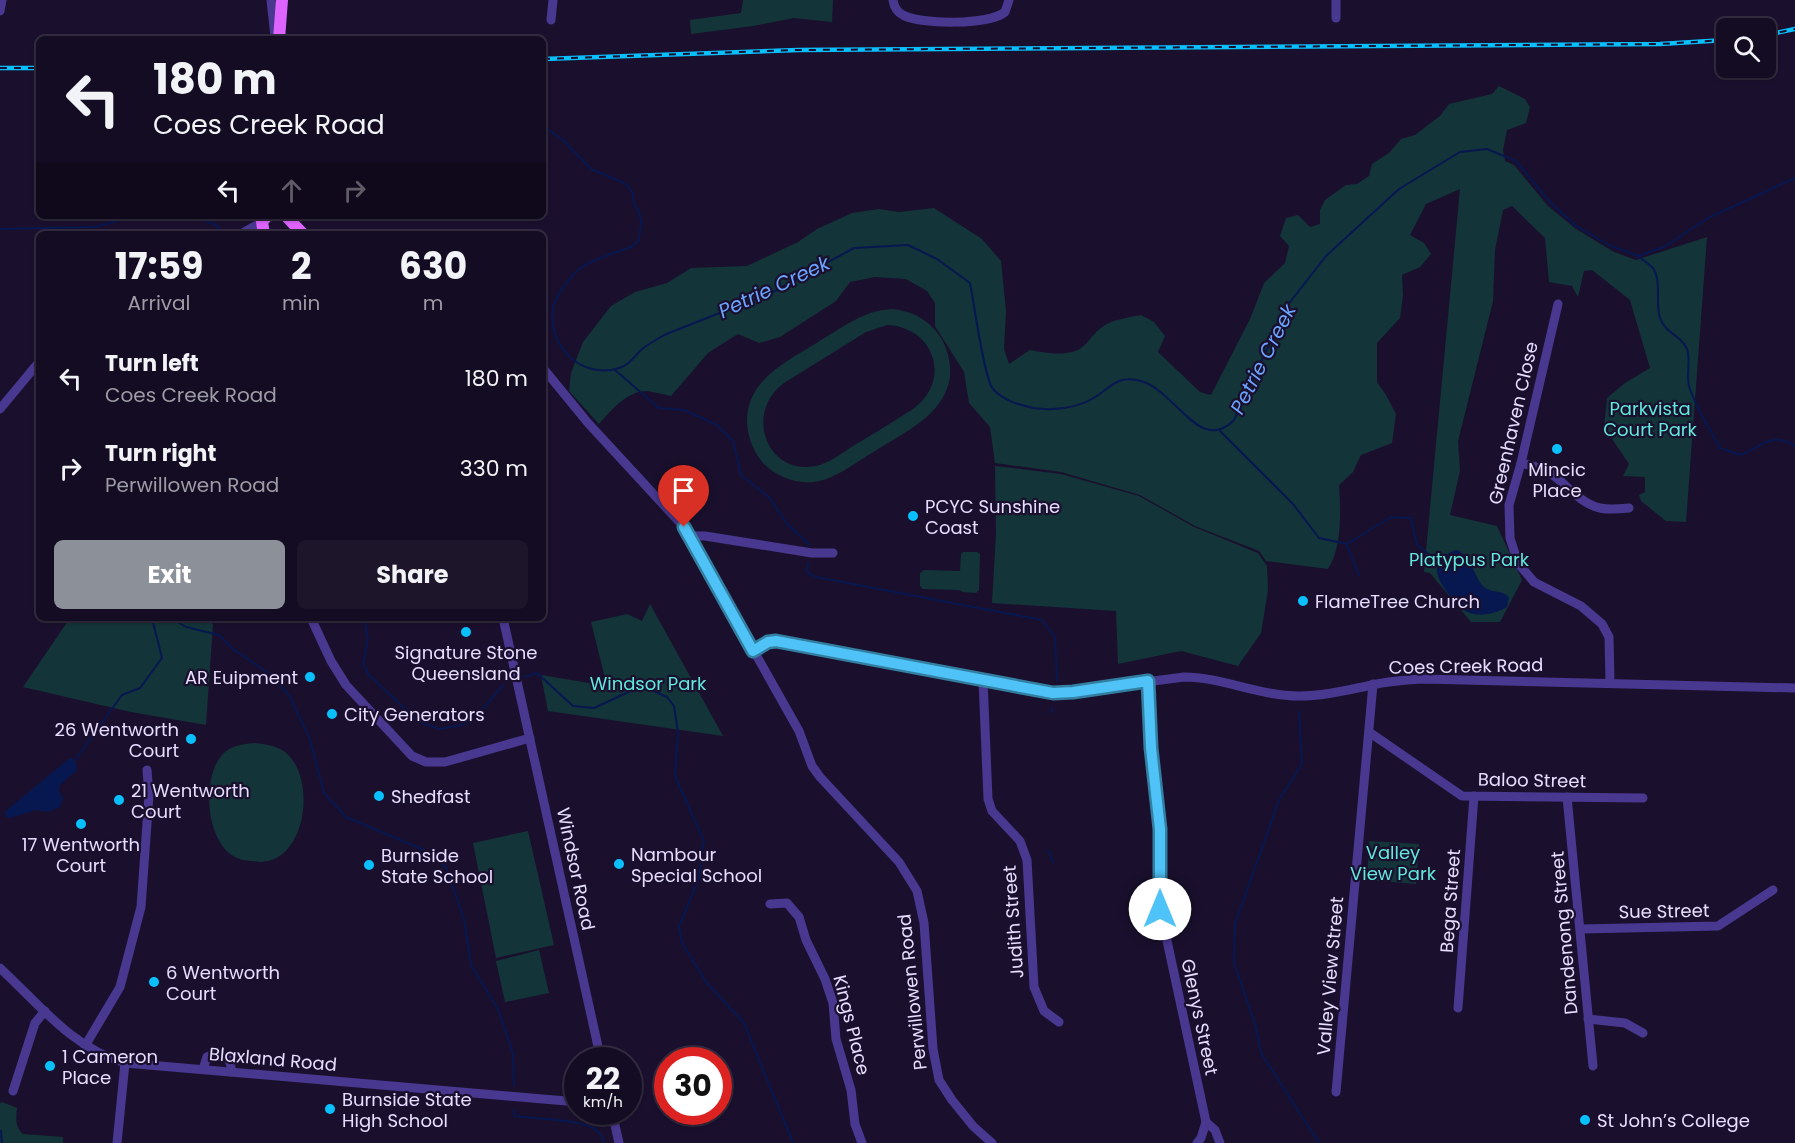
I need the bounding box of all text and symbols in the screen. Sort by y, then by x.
map controls [1716,18,1776,78]
button: search [1716,18,1776,78]
text: 180 m [153,50,277,109]
icon: left [54,60,132,138]
text: Coes Creek Road [153,106,385,143]
icon: left [212,174,245,207]
icon: ahead [275,174,308,207]
icon: right [338,174,371,207]
text: 17:59 [115,241,203,292]
text: 2 [291,241,311,292]
text: 630 [399,241,467,292]
water label: Petrie Creek [714,248,836,325]
text: Arrival [128,289,190,317]
text: min [282,289,320,317]
text: m [423,289,443,317]
water label: Petrie Creek [1223,298,1303,419]
street label: Greenhaven Close [1482,339,1544,507]
text: Turn left [105,348,199,379]
icon: left [54,362,87,395]
text: 180 m [465,363,528,394]
text: Coes Creek Road [105,381,277,409]
park label: Parkvista Court Park [1603,396,1698,442]
text: Turn right [105,438,216,469]
marker: Mincic Place [1550,442,1564,456]
icon: right [54,452,87,485]
text: 330 m [460,453,528,484]
place label: Mincic Place [1528,457,1586,503]
pin [658,465,709,527]
text: Perwillowen Road [105,471,279,499]
icon: arrive [667,474,700,507]
place label: PCYC Sunshine Coast [925,494,1060,540]
marker: PCYC Sunshine Coast [906,509,920,523]
button: Exit [54,540,285,609]
button: Share [297,540,528,609]
park label: Platypus Park [1409,547,1530,572]
place label: FlameTree Church [1315,589,1480,614]
marker: FlameTree Church [1296,594,1310,608]
marker: Signature Stone Queensland [459,625,473,639]
place label: Signature Stone Queensland [395,640,537,686]
street label: Coes Creek Road [1388,652,1544,680]
place label: AR Euipment [185,665,298,690]
marker: AR Euipment [303,670,317,684]
park label: Windsor Park [590,671,707,696]
place label: City Generators [344,702,485,727]
marker: City Generators [325,707,339,721]
place label: 26 Wentworth Court [55,717,179,763]
marker: 26 Wentworth Court [184,732,198,746]
street label: Baloo Street [1478,767,1586,793]
place label: 21 Wentworth Court [131,778,250,824]
place label: Shedfast [391,784,470,809]
marker: Shedfast [372,789,386,803]
marker: 21 Wentworth Court [112,793,126,807]
street label: Windsor Road [551,805,601,933]
marker: 17 Wentworth Court [74,817,88,831]
place label: 17 Wentworth Court [22,832,140,878]
park label: Valley View Park [1350,840,1437,886]
place label: Nambour Special School [631,842,762,888]
place label: Burnside State School [381,843,493,889]
street label: Bega Street [1434,848,1466,954]
street label: Dandenong Street [1544,850,1584,1016]
marker: Nambour Special School [612,857,626,871]
marker: Burnside State School [362,858,376,872]
street label: Judith Street [997,865,1029,979]
position arrow [1128,877,1192,941]
street label: Valley View Street [1311,896,1349,1056]
street label: Sue Street [1618,898,1710,924]
street label: Perwillowen Road [891,913,933,1071]
street label: Glenys Street [1175,957,1225,1077]
place label: 6 Wentworth Court [166,960,280,1006]
street label: Kings Place [828,972,876,1078]
marker: 6 Wentworth Court [147,975,161,989]
street label: Blaxland Road [208,1041,338,1077]
place label: 1 Cameron Place [62,1044,158,1090]
speed limit sign: 30 [654,1047,732,1125]
text: 22 [586,1057,620,1100]
marker: 1 Cameron Place [43,1059,57,1073]
place label: Burnside State High School [342,1087,472,1133]
text: km/h [583,1091,623,1112]
marker: Burnside State High School [323,1102,337,1116]
place label: St John’s College [1597,1108,1750,1133]
marker: St John’s College [1578,1113,1592,1127]

